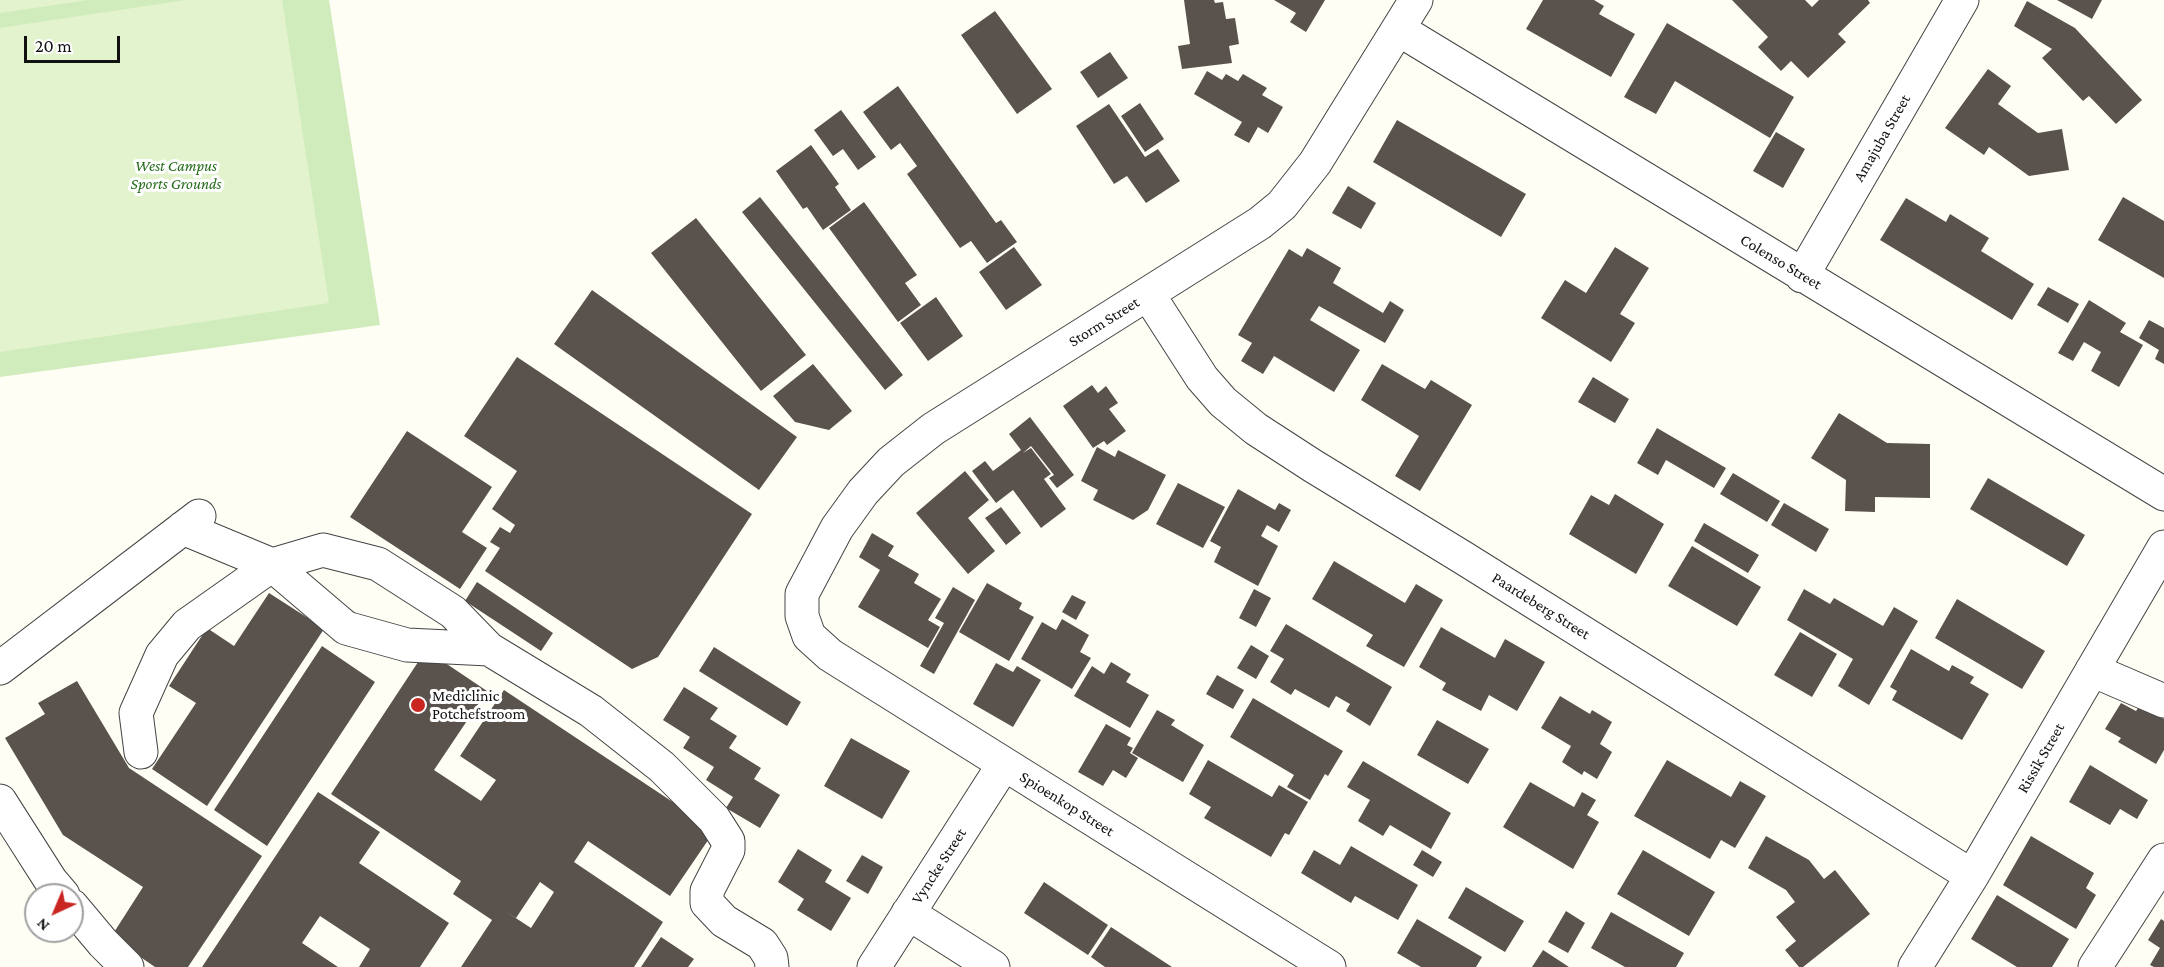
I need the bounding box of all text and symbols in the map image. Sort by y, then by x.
scale bar [27,24,123,62]
text: 20 m [35,36,72,56]
street label: Amajuba Street [1849,91,1915,185]
park label: West Campus Sports Grounds [131,156,221,194]
street label: Colenso Street [1737,230,1825,294]
street label: Storm Street [1065,293,1143,351]
street label: Paardeberg Street [1488,568,1594,644]
place label: Mediclinic Potchefstroom [432,686,525,724]
marker: Mediclinic Potchefstroom [409,696,427,714]
street label: Rissik Street [2013,719,2069,797]
street label: Spioenkop Street [1016,767,1118,841]
street label: Vyncke Street [907,825,971,907]
north arrow [24,883,84,943]
text: N [33,915,52,935]

